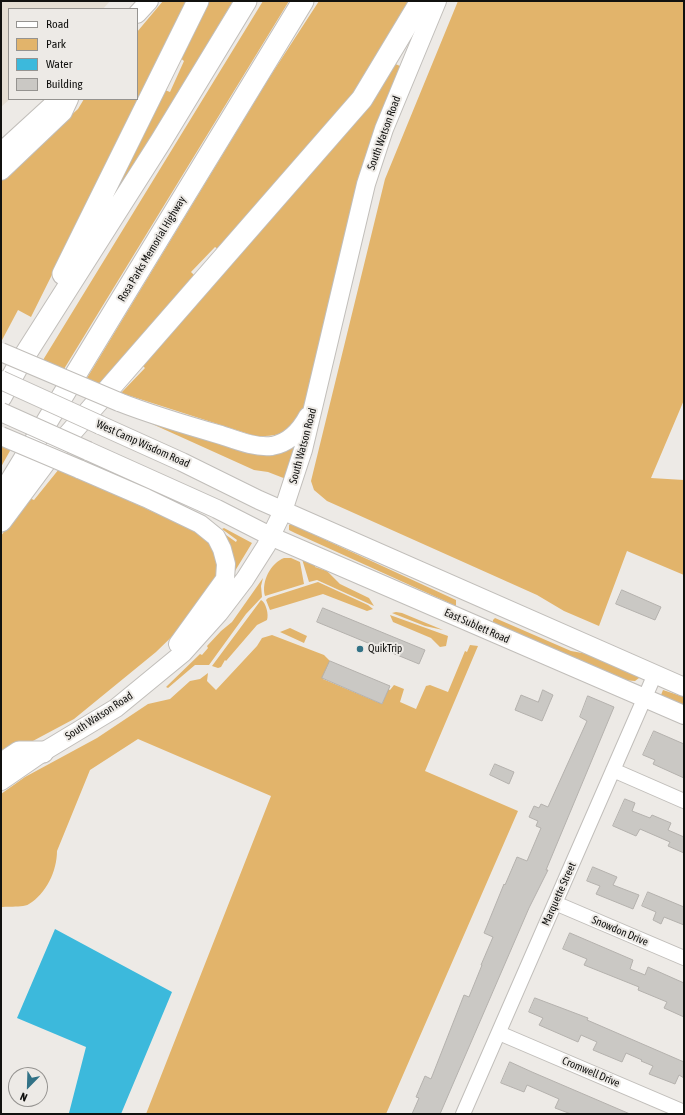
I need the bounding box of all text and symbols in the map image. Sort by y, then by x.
legend [8,8,138,100]
text: Road [46,17,69,31]
text: Park [46,37,66,51]
text: Water [46,57,72,71]
text: Building [46,77,83,91]
street label: South Watson Road [364,94,404,172]
street label: Rosa Parks Memorial Highway [115,194,189,304]
street label: South Watson Road [287,407,319,485]
street label: West Camp Wisdom Road [94,417,192,471]
street label: East Sublett Road [442,606,512,646]
place label: QuikTrip [368,642,402,656]
marker: QuikTrip [355,644,365,654]
street label: South Watson Road [63,689,135,743]
street label: Marquette Street [539,860,579,928]
street label: Snowdon Drive [590,913,650,949]
street label: Cromwell Drive [560,1054,622,1090]
north arrow [8,1067,48,1107]
text: N [18,1090,29,1104]

